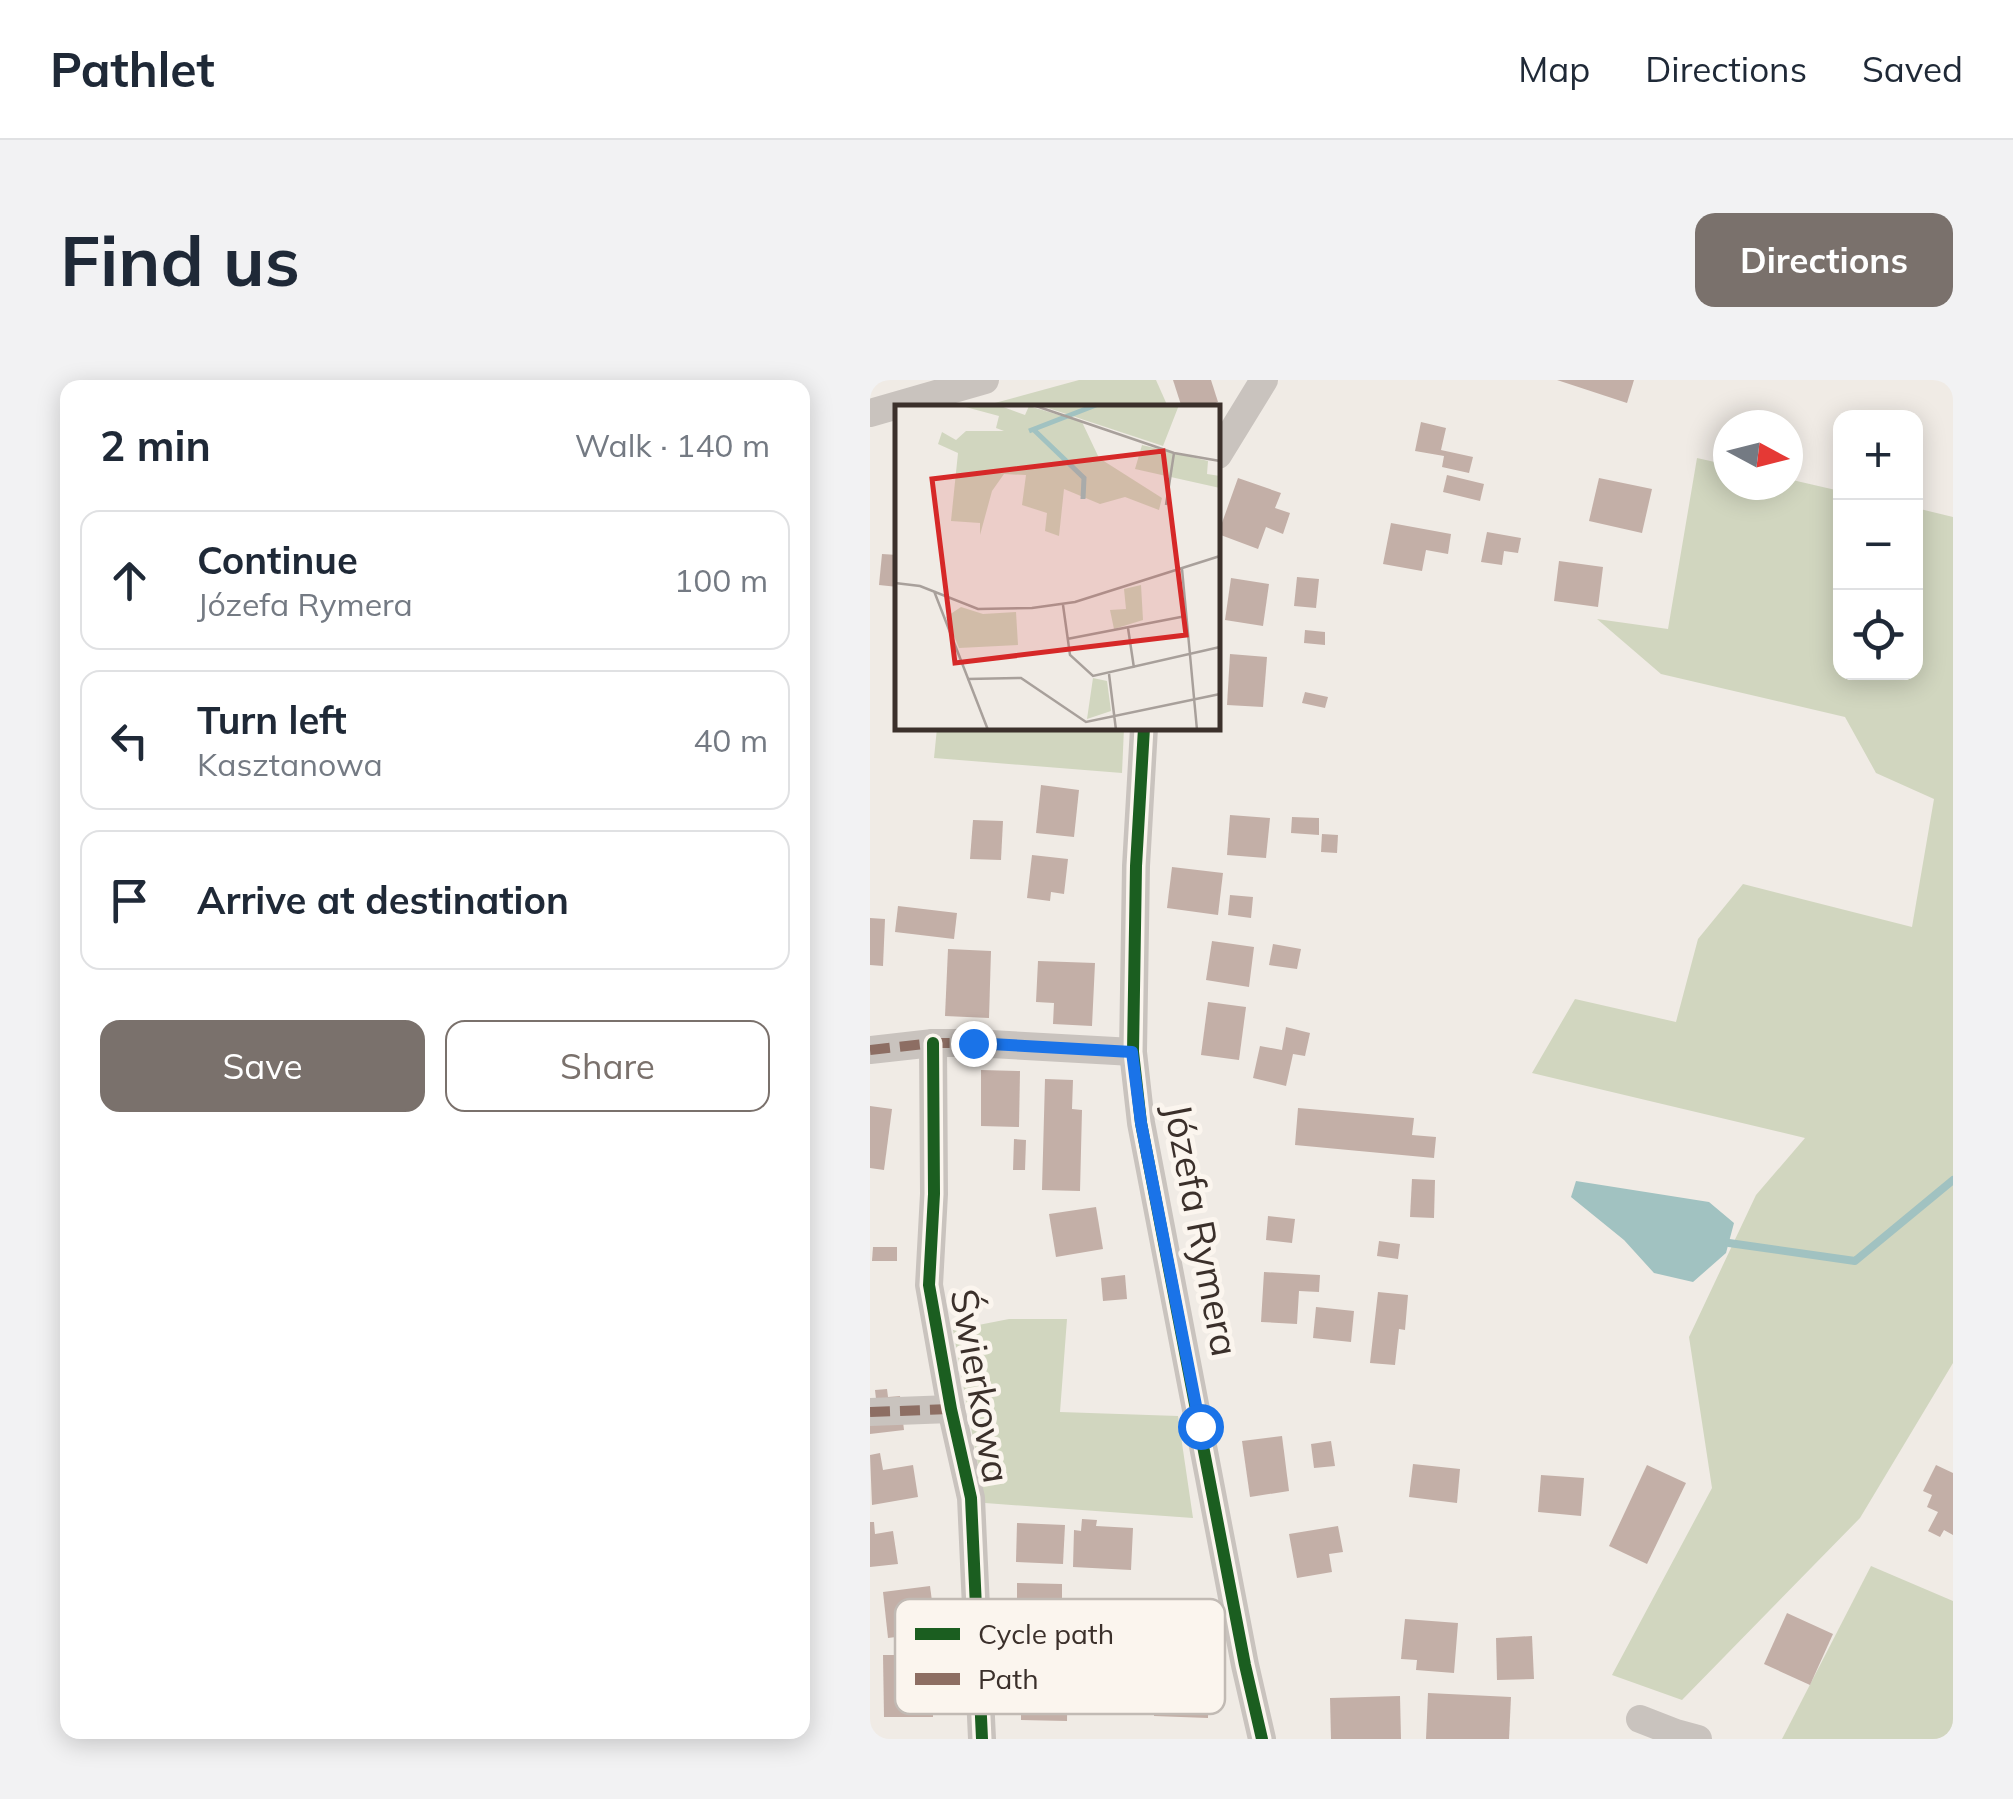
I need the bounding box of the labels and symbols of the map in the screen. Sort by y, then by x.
inset map [895,405,1220,730]
north arrow [1713,410,1803,500]
route end [951,1021,997,1067]
street label: Józefa Rymera [1154,1099,1250,1360]
street label: Świerkowa [940,1285,1022,1486]
route start [1178,1404,1224,1450]
legend [895,1599,1225,1714]
text: Cycle path [978,1616,1114,1651]
text: Path [978,1661,1039,1696]

